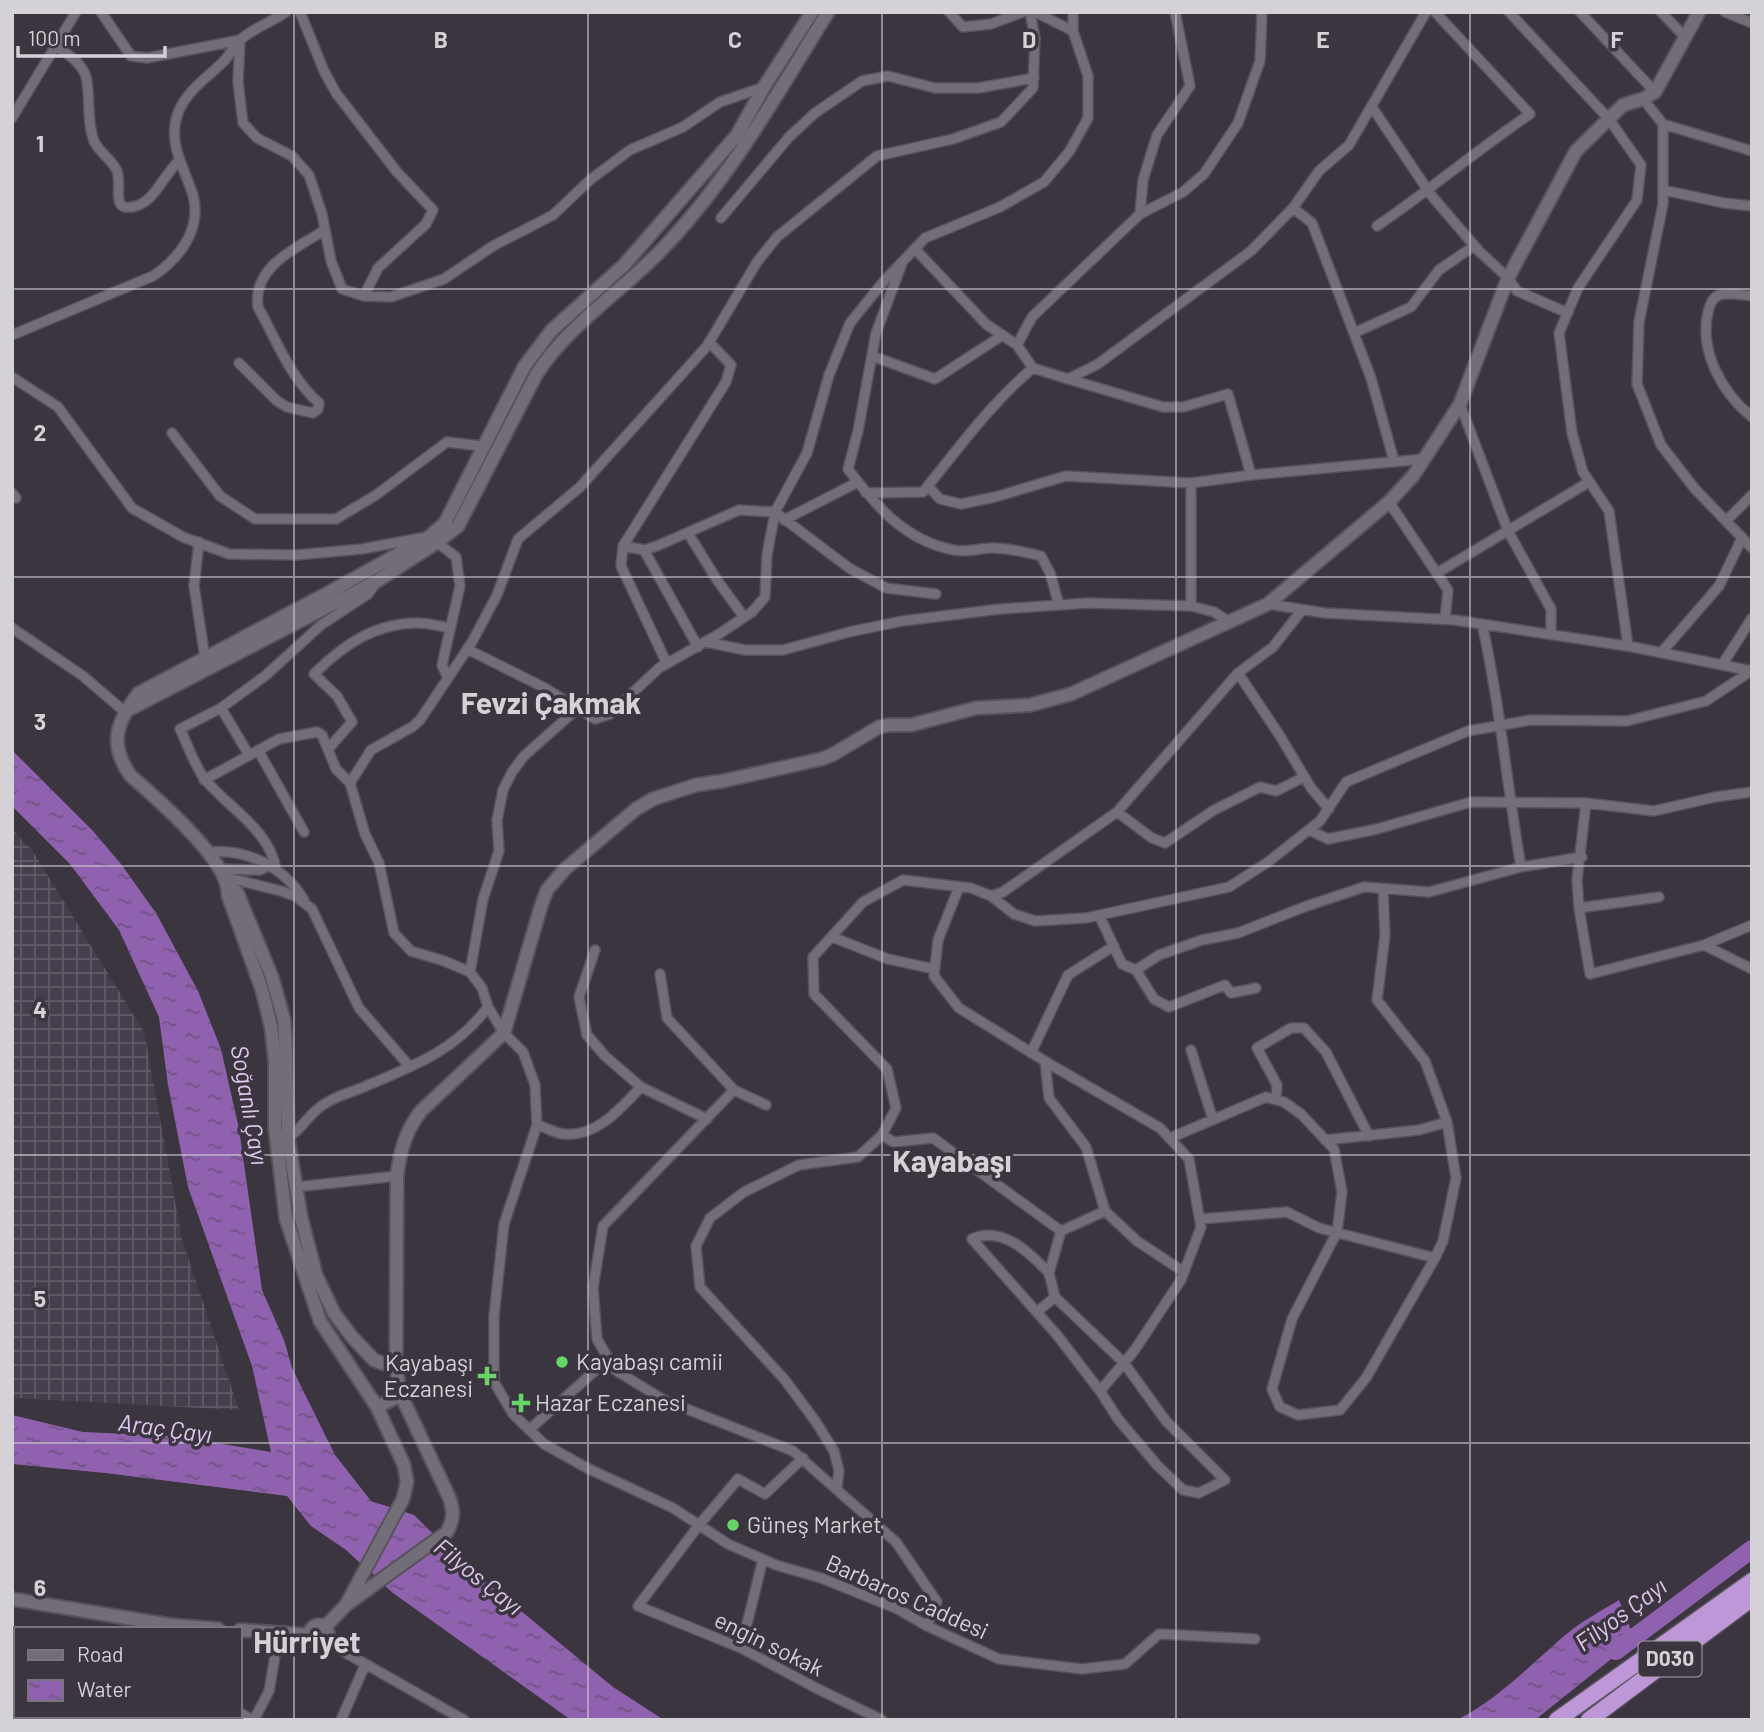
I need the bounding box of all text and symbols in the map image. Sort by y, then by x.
scale bar [18,14,164,58]
text: 100 m [28,25,81,50]
text: B [434,25,448,53]
text: C [728,25,742,53]
text: D [1022,25,1036,53]
text: E [1316,25,1330,53]
text: F [1611,25,1624,53]
text: 1 [36,129,44,157]
text: 2 [34,418,46,446]
district label: Fevzi Çakmak [461,684,641,720]
text: 3 [34,707,46,735]
text: 4 [33,995,47,1023]
water label: Soğanlı Çayı [226,1043,275,1167]
district label: Kayabaşı [892,1142,1012,1178]
text: 5 [34,1284,46,1312]
place label: Kayabaşı camii [576,1347,723,1375]
place label: Kayabaşı Eczanesi [384,1348,473,1402]
marker: Kayabaşı camii [554,1354,570,1370]
marker: Kayabaşı Eczanesi [479,1368,495,1384]
place label: Hazar Eczanesi [535,1388,686,1416]
marker: Hazar Eczanesi [513,1395,529,1411]
water label: Araç Çayı [117,1407,214,1448]
place label: Güneş Market [747,1510,882,1538]
marker: Güneş Market [725,1517,741,1533]
water label: Filyos Çayı [429,1531,529,1620]
street label: Barbaros Caddesi [822,1548,993,1644]
water label: Filyos Çayı [1569,1571,1671,1657]
text: 6 [34,1573,46,1601]
street label: engin sokak [710,1605,829,1682]
district label: Hürriyet [253,1623,361,1659]
legend [14,1627,242,1718]
text: Road [77,1641,123,1666]
road number: D030 [1638,1642,1702,1676]
text: Water [77,1676,132,1701]

